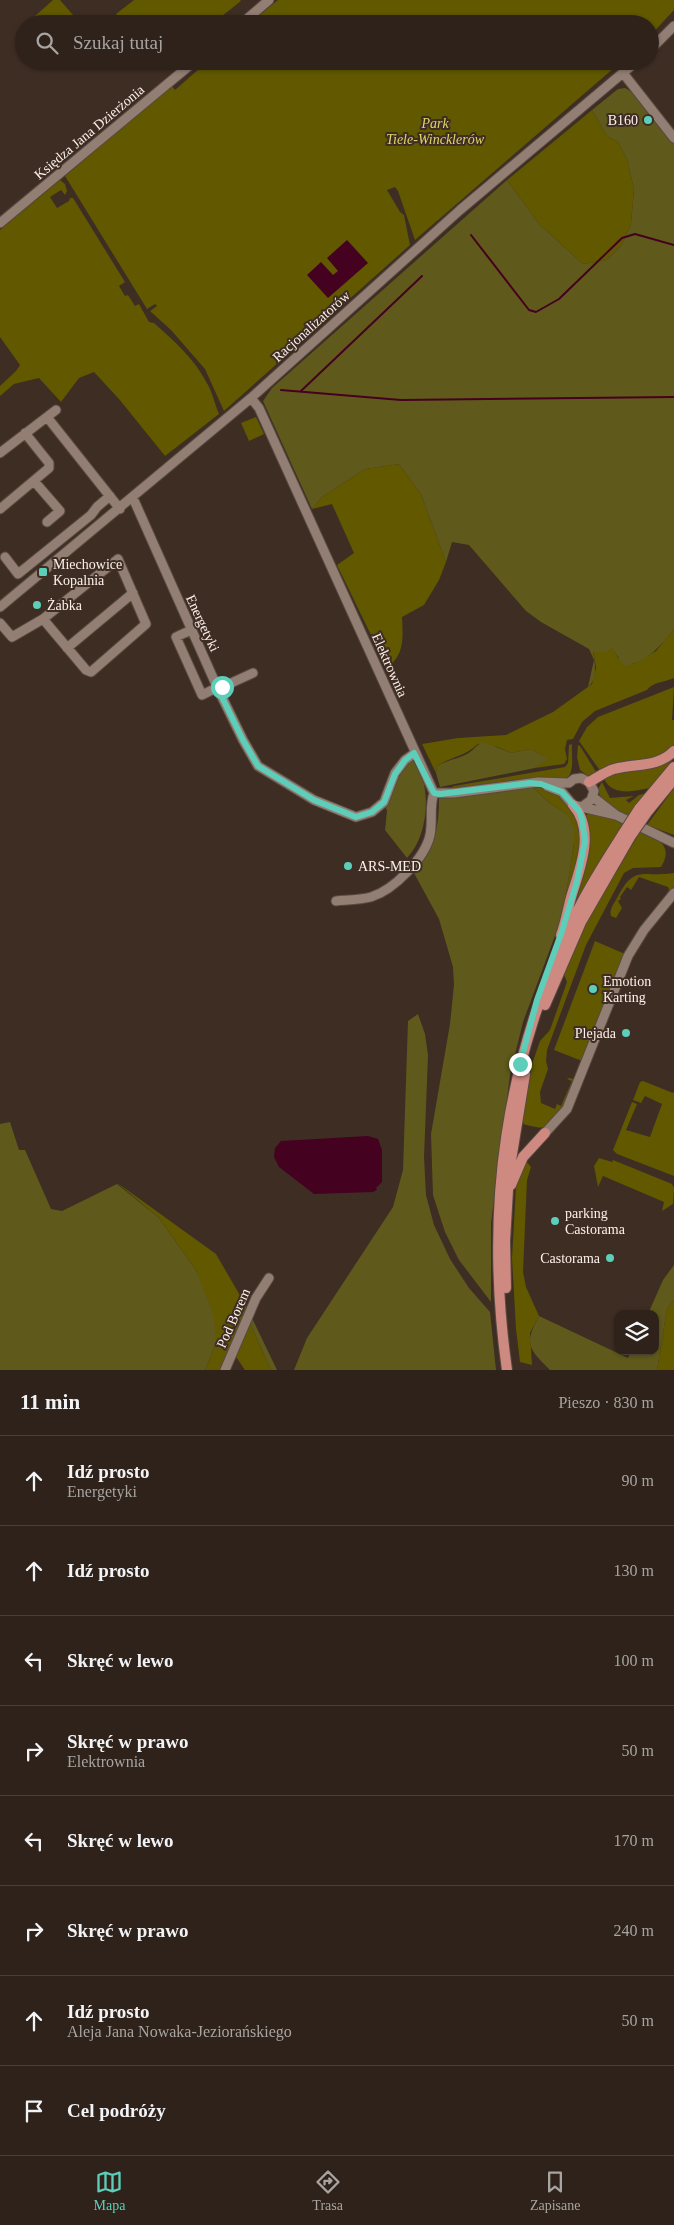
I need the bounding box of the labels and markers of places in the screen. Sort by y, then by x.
place label: B160 [608,113,638,128]
marker: B160 [642,114,654,126]
place label: Miechowice Kopalnia [53,557,122,588]
marker: Miechowice Kopalnia [37,566,49,578]
place label: Żabka [47,598,83,613]
marker: Żabka [31,599,43,611]
place label: ARS-MED [358,859,421,874]
marker: ARS-MED [342,860,354,872]
place label: Emotion Karting [603,974,651,1005]
marker: Emotion Karting [587,983,599,995]
place label: Plejada [575,1026,617,1041]
marker: Plejada [620,1027,632,1039]
place label: parking Castorama [565,1206,626,1237]
marker: parking Castorama [549,1215,561,1227]
place label: Castorama [540,1251,601,1266]
marker: Castorama [604,1252,616,1264]

